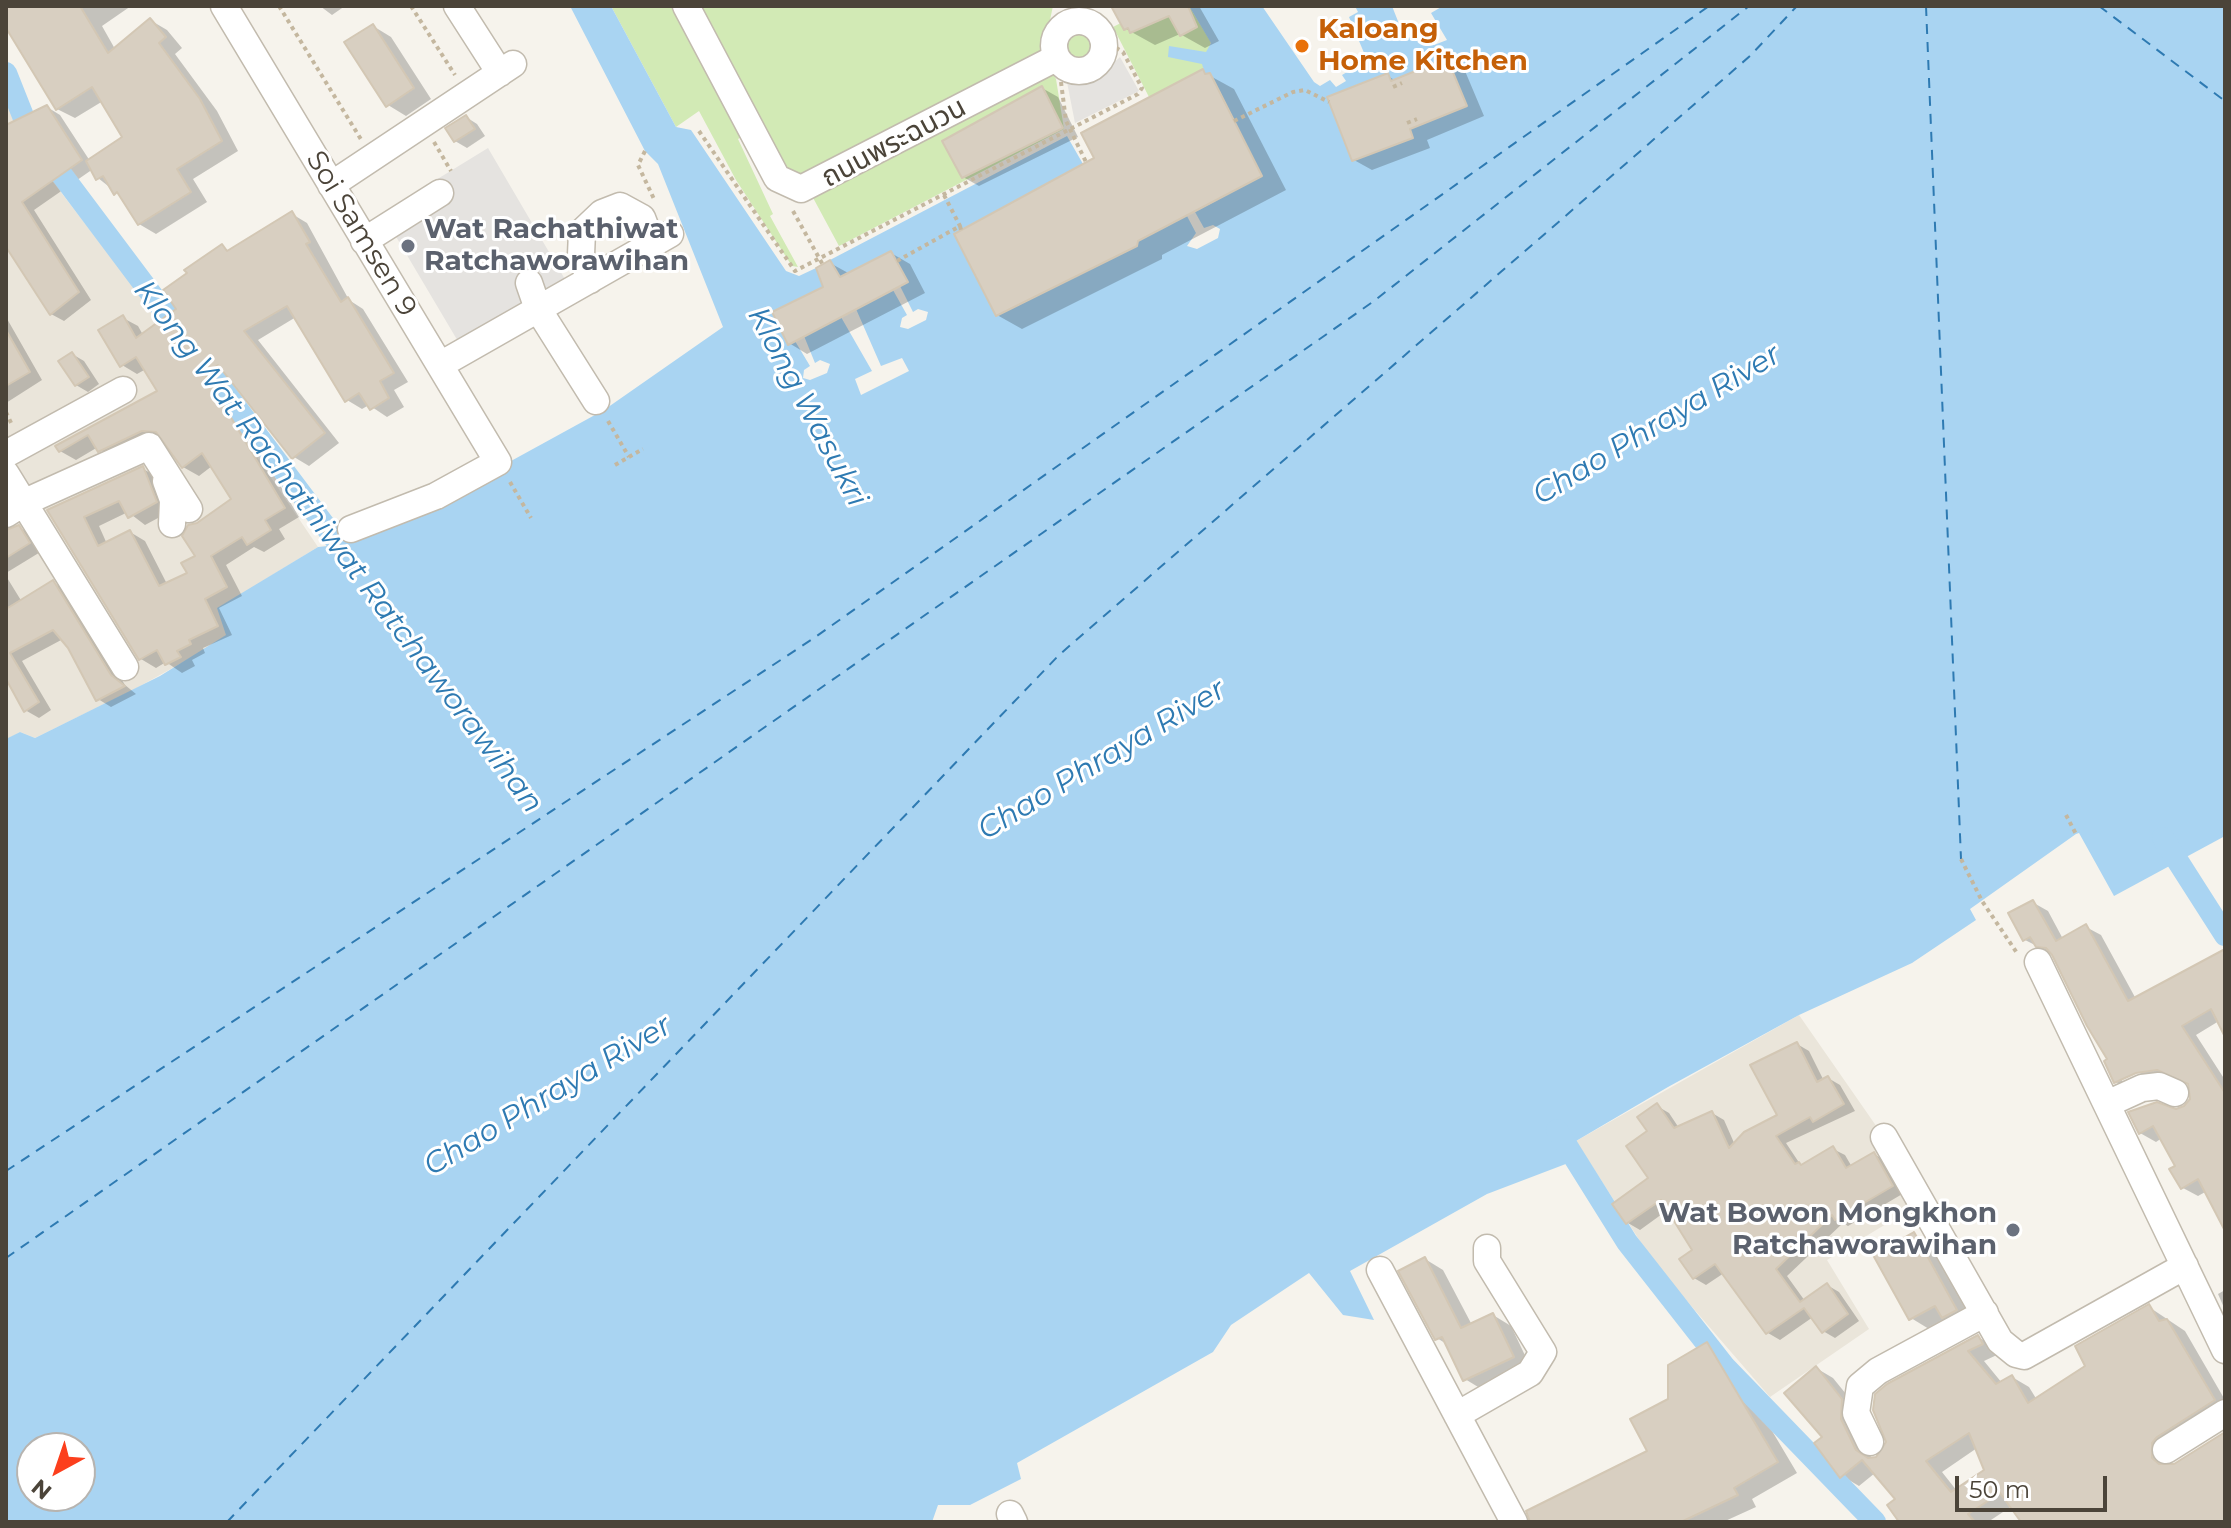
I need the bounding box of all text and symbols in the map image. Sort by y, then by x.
place label: Kaloang Home Kitchen [1318,13,1528,79]
marker: Kaloang Home Kitchen [1293,37,1311,55]
street label: ถนนพระฉนวน [816,91,972,195]
street label: Soi Samsen 9 [298,145,424,323]
place label: Wat Rachathiwat Ratchaworawihan [424,213,689,279]
marker: Wat Rachathiwat Ratchaworawihan [399,237,417,255]
water label: Klong Wat Rachathiwat Ratchaworawihan [126,274,550,820]
water label: Klong Wasukri [739,301,875,513]
water label: Chao Phraya River [1527,337,1787,513]
water label: Chao Phraya River [972,672,1232,848]
water label: Chao Phraya River [418,1008,678,1184]
place label: Wat Bowon Mongkhon Ratchaworawihan [1658,1197,1997,1263]
marker: Wat Bowon Mongkhon Ratchaworawihan [2004,1221,2022,1239]
north arrow [16,1432,96,1512]
scale bar [1959,1460,2111,1510]
text: N [26,1473,57,1505]
text: 50 m [1969,1475,2030,1504]

